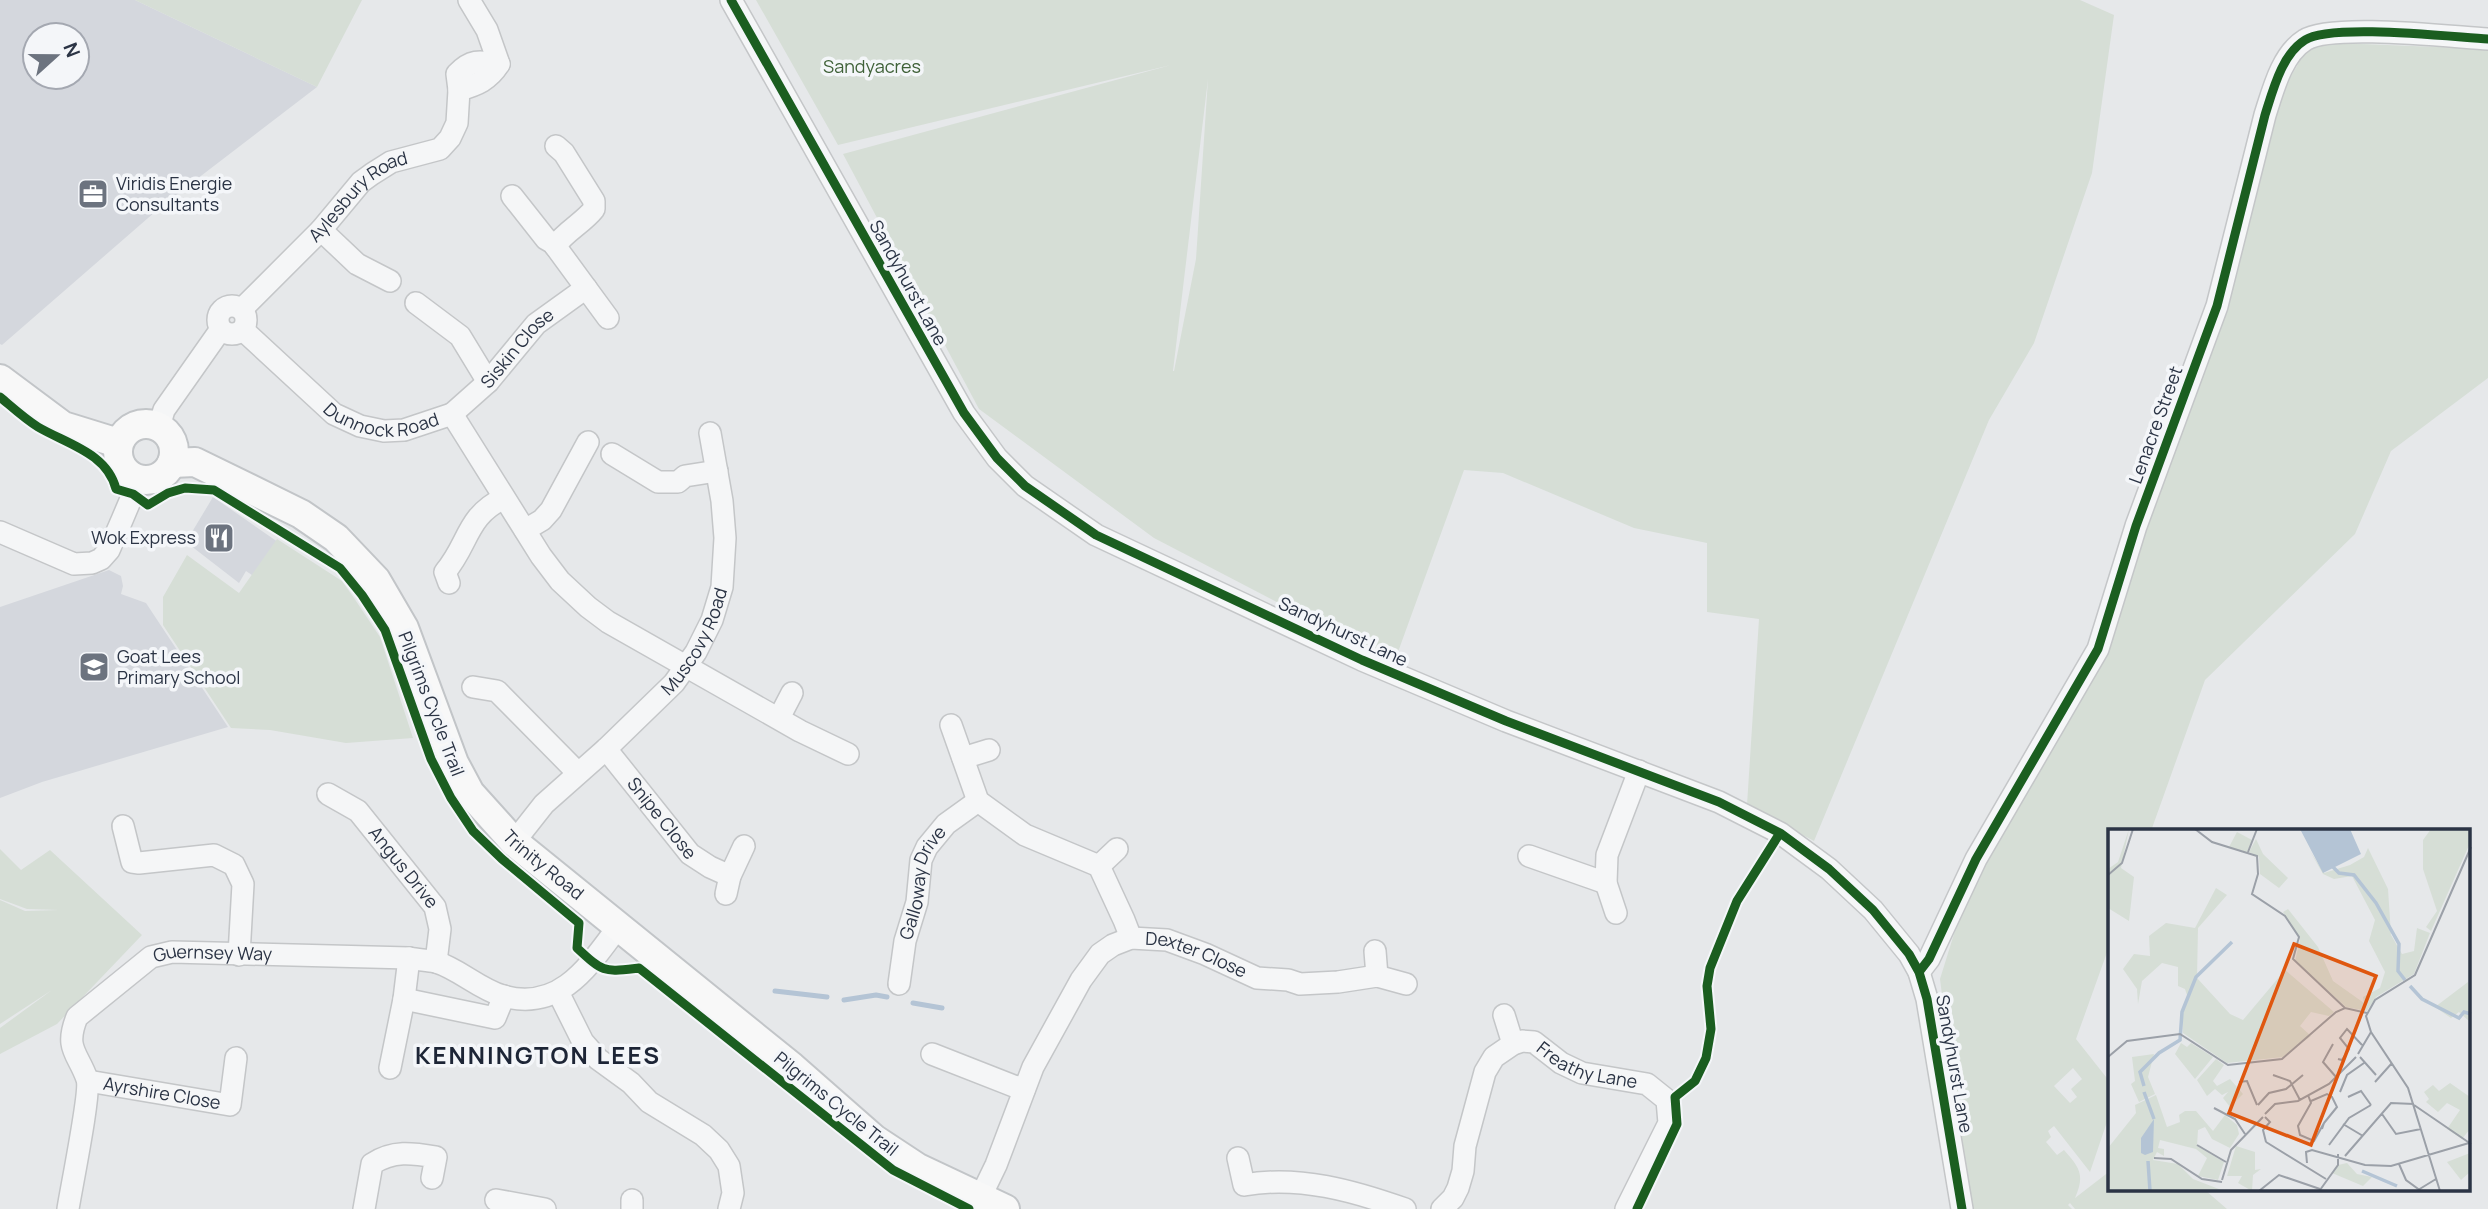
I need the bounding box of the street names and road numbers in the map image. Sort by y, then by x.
street label: Aylesbury Road [303,145,410,247]
street label: Sandyhurst Lane [864,215,953,350]
street label: Siskin Close [475,302,558,393]
street label: Lenacre Street [2123,363,2187,487]
street label: Dunnock Road [319,397,442,442]
street label: Muscovy Road [656,584,732,700]
street label: Sandyhurst Lane [1275,591,1412,672]
street label: Pilgrims Cycle Trail [393,628,471,780]
street label: Snipe Close [622,772,703,864]
street label: Galloway Drive [893,820,951,942]
street label: Angus Drive [364,821,444,913]
street label: Trinity Road [498,824,589,905]
street label: Dexter Close [1145,926,1251,983]
street label: Guernsey Way [151,938,273,967]
street label: Sandyhurst Lane [1931,993,1979,1135]
street label: Freathy Lane [1532,1036,1639,1093]
street label: Pilgrims Cycle Trail [769,1046,904,1161]
street label: Ayrshire Close [102,1071,223,1114]

